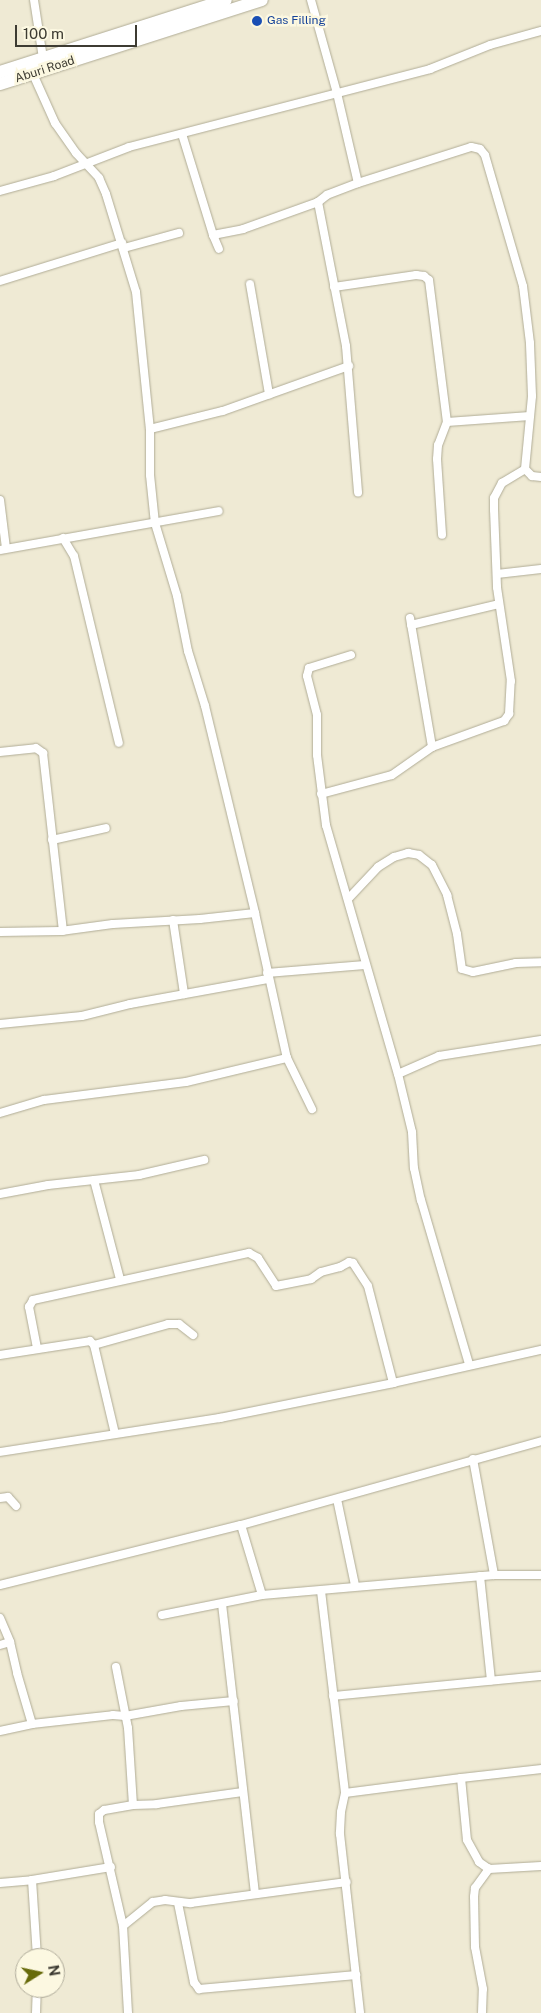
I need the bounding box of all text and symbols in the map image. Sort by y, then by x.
place label: Gas Filling [267,14,326,28]
scale bar [18,15,140,47]
marker: Gas Filling [251,15,263,27]
text: 100 m [23,25,64,42]
street label: Aburi Road [13,54,77,86]
north arrow [15,1948,65,1998]
text: N [45,1964,63,1977]

